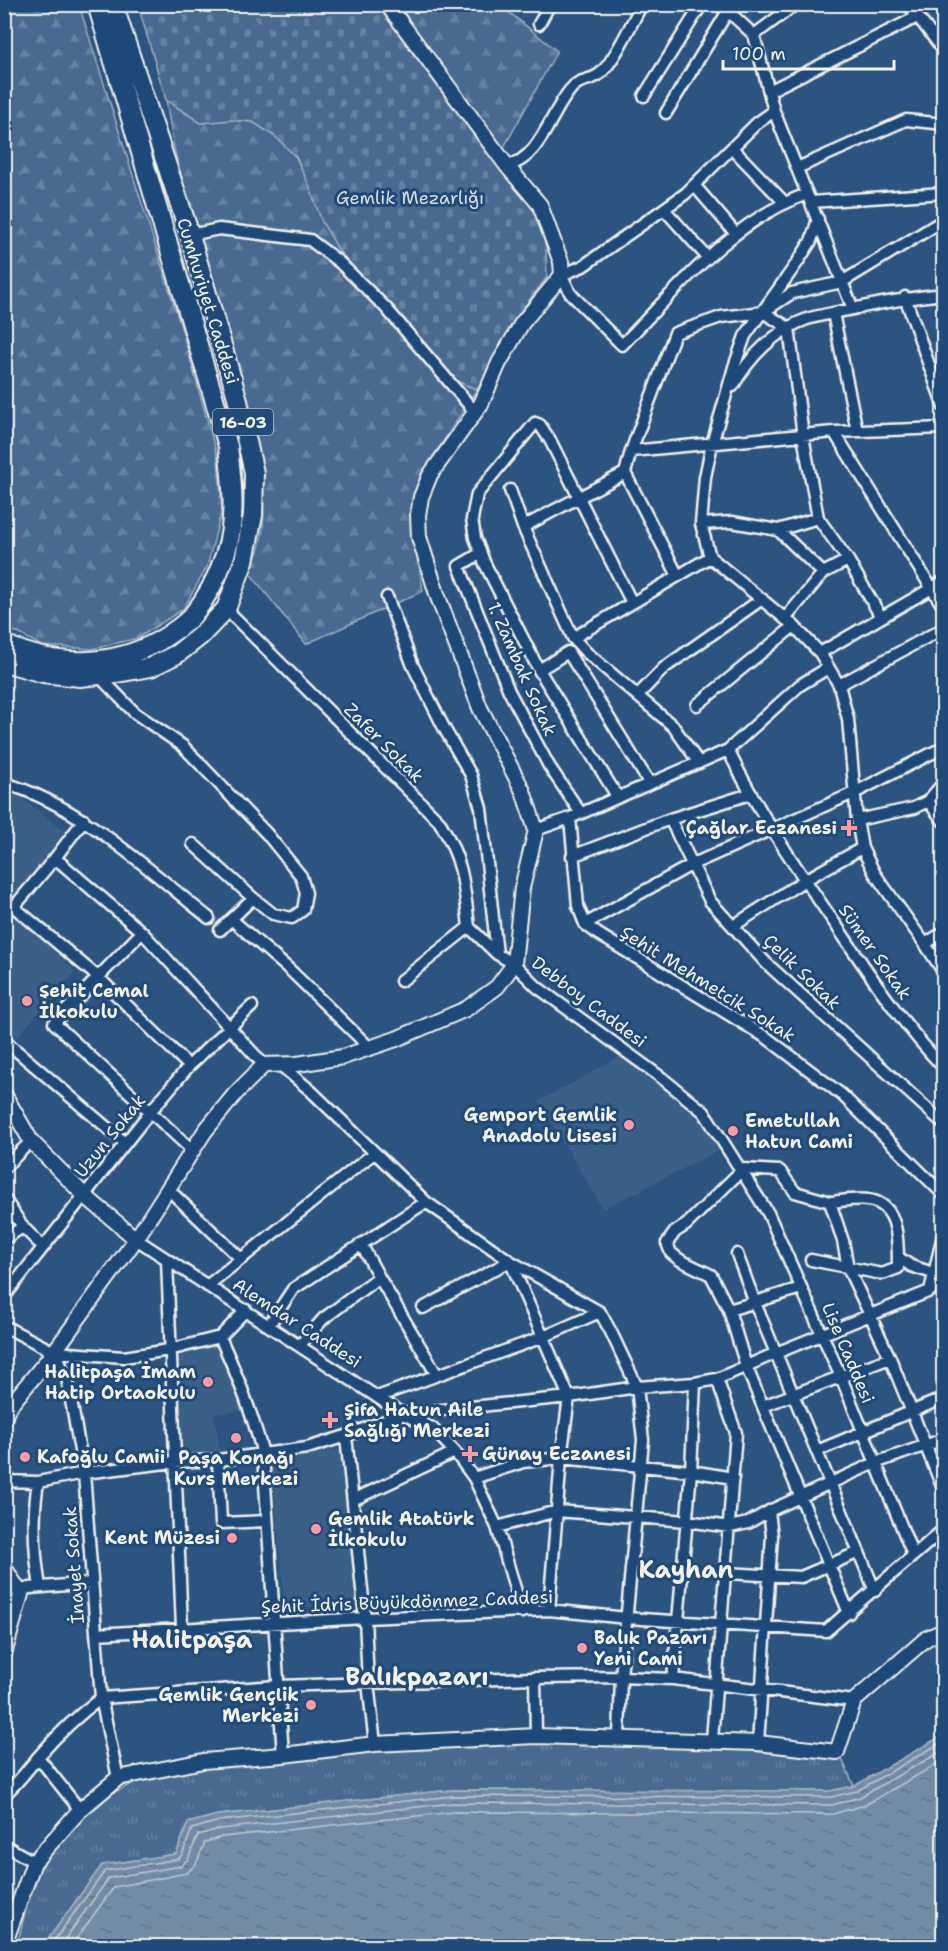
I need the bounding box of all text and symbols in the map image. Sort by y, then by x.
scale bar [723,33,894,71]
text: 100 m [732,42,786,66]
park label: Gemlik Mezarlığı [336,186,484,210]
street label: Cumhuriyet Caddesi [171,215,245,387]
road number: 16-03 [213,409,273,435]
street label: 1. Zambak Sokak [482,598,562,740]
street label: Zafer Sokak [339,698,429,788]
place label: Çağlar Eczanesi [686,816,837,840]
marker: Çağlar Eczanesi [842,821,856,835]
street label: Sümer Sokak [833,899,917,1005]
street label: Şehit Mehmetcik Sokak [616,920,800,1048]
street label: Çelik Sokak [758,929,846,1015]
street label: Debboy Caddesi [527,951,651,1053]
place label: Şehit Cemal İlkokulu [39,979,149,1024]
marker: Şehit Cemal İlkokulu [20,994,34,1008]
street label: Uzun Sokak [69,1089,151,1183]
place label: Gemport Gemlik Anadolu Lisesi [464,1103,617,1148]
place label: Emetullah Hatun Cami [745,1109,853,1154]
marker: Gemport Gemlik Anadolu Lisesi [622,1118,636,1132]
marker: Emetullah Hatun Cami [726,1124,740,1138]
street label: Alemdar Caddesi [228,1272,366,1374]
street label: Lise Caddesi [816,1299,880,1407]
place label: Halitpaşa İmam Hatip Ortaokulu [44,1360,197,1405]
marker: Halitpaşa İmam Hatip Ortaokulu [201,1375,215,1389]
place label: Şifa Hatun Aile Sağlığı Merkezi [344,1398,490,1443]
marker: Şifa Hatun Aile Sağlığı Merkezi [321,1411,339,1429]
marker: Paşa Konağı Kurs Merkezi [229,1431,243,1445]
place label: Günay Eczanesi [482,1442,631,1466]
place label: Kafoğlu Camii [37,1445,165,1469]
place label: Paşa Konağı Kurs Merkezi [174,1446,298,1491]
marker: Günay Eczanesi [463,1447,477,1461]
marker: Kafoğlu Camii [18,1450,32,1464]
street label: İnayet Sokak [58,1506,90,1624]
place label: Gemlik Atatürk İlkokulu [328,1507,474,1552]
marker: Gemlik Atatürk İlkokulu [309,1522,323,1536]
place label: Kent Müzesi [105,1526,220,1550]
marker: Kent Müzesi [225,1531,239,1545]
district label: Kayhan [639,1554,734,1586]
street label: Şehit İdris Büyükdönmez Caddesi [261,1585,553,1619]
district label: Halitpaşa [132,1624,253,1656]
place label: Balık Pazarı Yeni Cami [594,1626,707,1671]
marker: Balık Pazarı Yeni Cami [575,1641,589,1655]
district label: Balıkpazarı [345,1661,489,1693]
place label: Gemlik Gençlik Merkezi [158,1683,299,1728]
marker: Gemlik Gençlik Merkezi [304,1698,318,1712]

